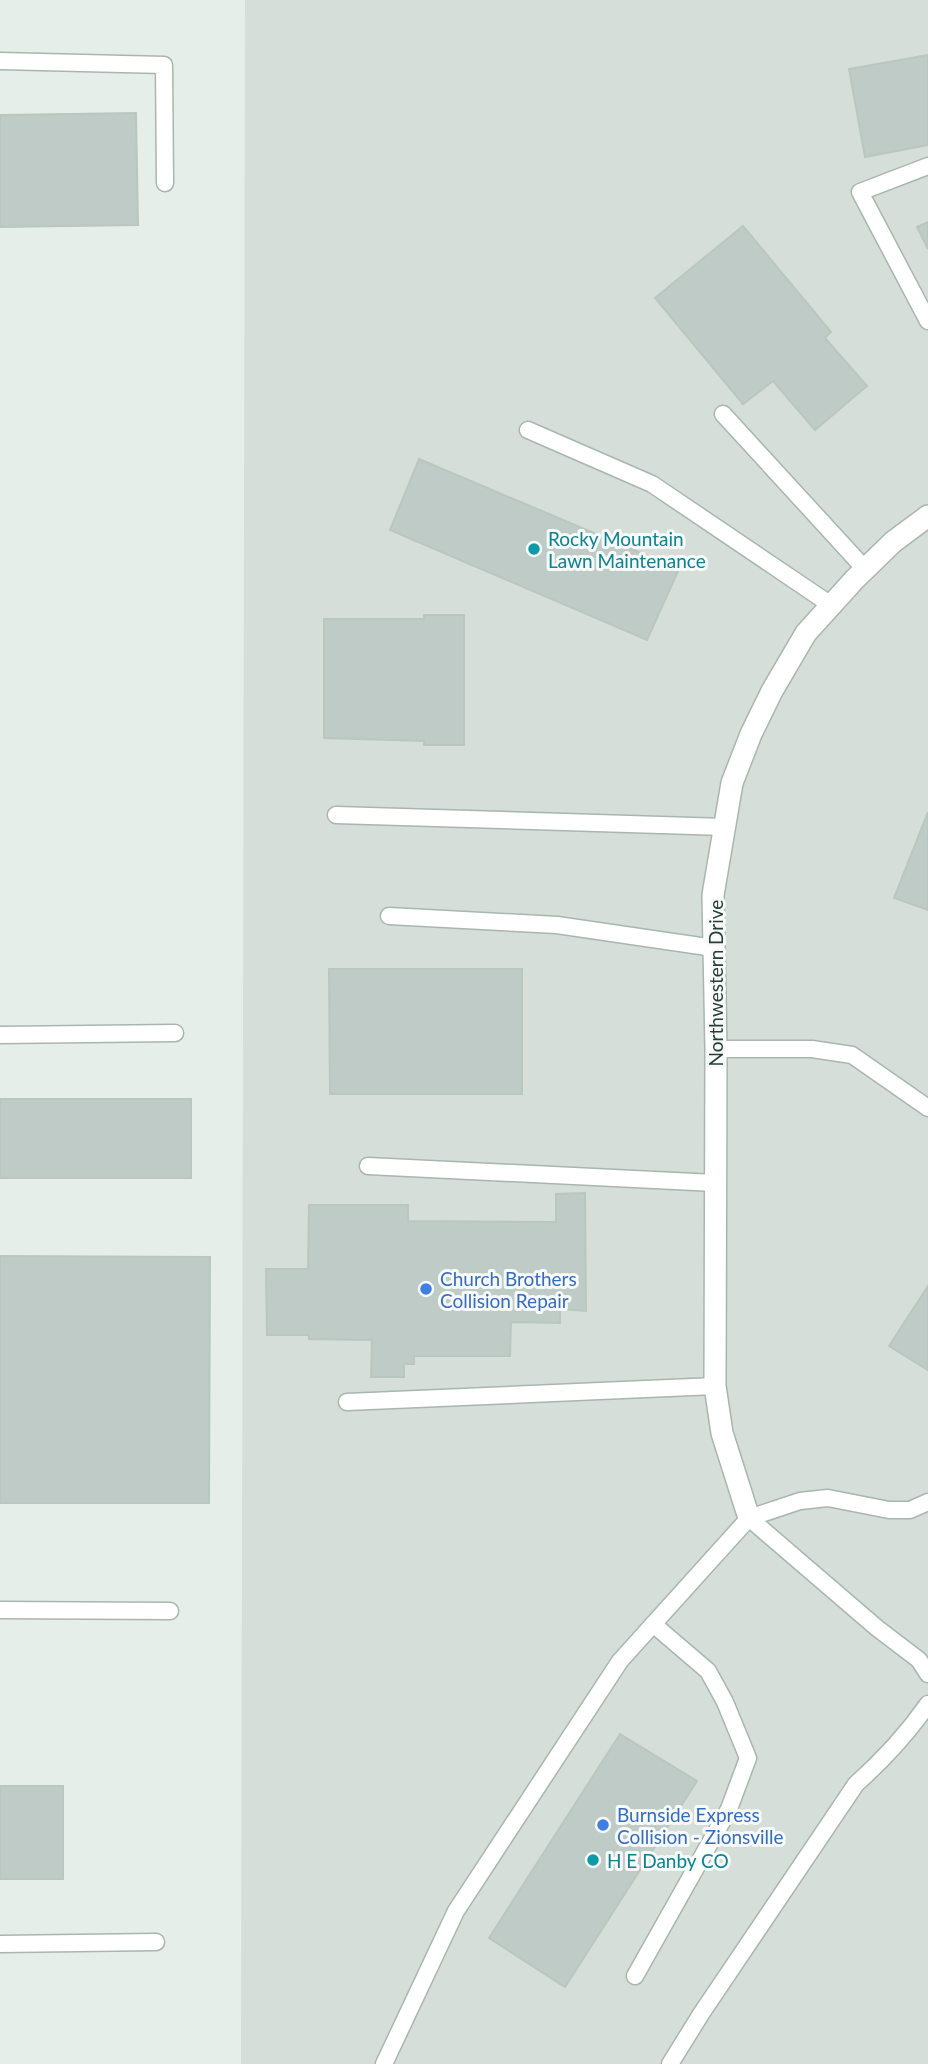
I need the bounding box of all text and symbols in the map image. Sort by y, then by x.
place label: Rocky Mountain Lawn Maintenance [548,527,706,572]
marker: Rocky Mountain Lawn Maintenance [526,541,542,557]
street label: Northwestern Drive [704,900,727,1066]
place label: Church Brothers Collision Repair [440,1267,577,1312]
marker: Church Brothers Collision Repair [418,1281,434,1297]
place label: Burnside Express Collision - Zionsville [617,1803,784,1848]
marker: Burnside Express Collision - Zionsville [595,1817,611,1833]
place label: H E Danby CO [607,1849,729,1872]
marker: H E Danby CO [585,1852,601,1868]

